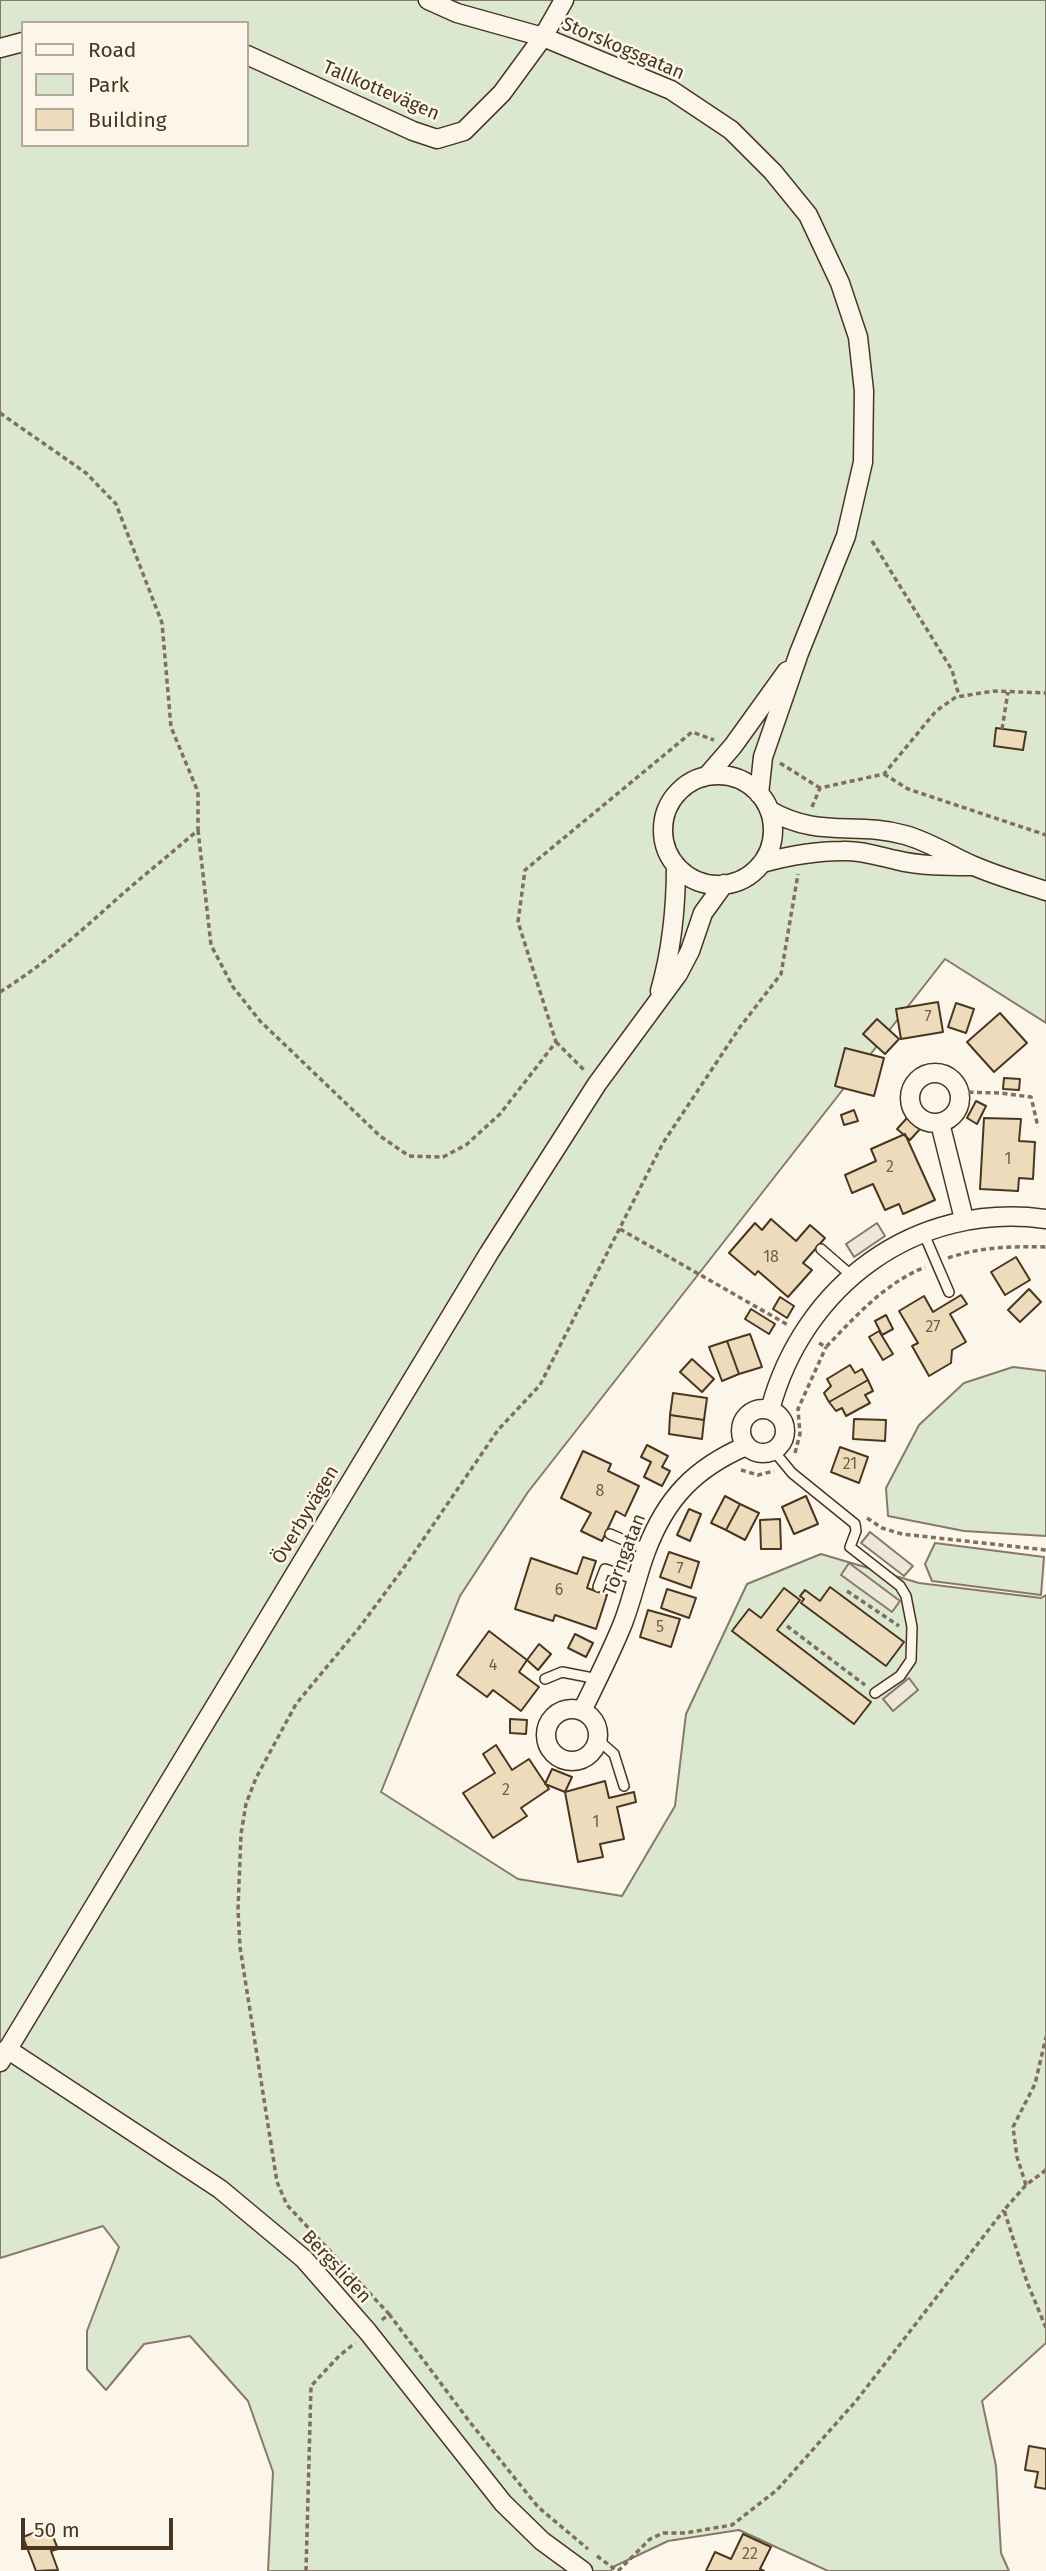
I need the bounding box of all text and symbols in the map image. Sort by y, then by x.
street label: Storskogsgatan [558,13,688,85]
legend [21,21,248,147]
text: Road [88,37,136,63]
street label: Tallkottevägen [319,56,443,126]
text: Park [88,72,129,98]
text: Building [88,107,167,133]
house number: 7 [924,1008,932,1028]
house number: 1 [1005,1150,1011,1170]
house number: 2 [886,1158,894,1178]
house number: 18 [763,1248,779,1268]
house number: 27 [926,1318,940,1338]
house number: 21 [843,1455,857,1475]
street label: Överbyvägen [268,1462,344,1568]
house number: 8 [596,1482,604,1502]
street label: Torngatan [599,1511,651,1599]
house number: 7 [676,1560,684,1580]
house number: 6 [555,1581,563,1601]
house number: 5 [656,1618,664,1638]
house number: 4 [489,1656,497,1676]
house number: 2 [502,1781,510,1801]
house number: 1 [593,1813,599,1833]
street label: Bergsliden [297,2226,375,2308]
scale bar [24,2504,177,2548]
text: 50 m [34,2517,80,2543]
house number: 22 [742,2545,758,2565]

